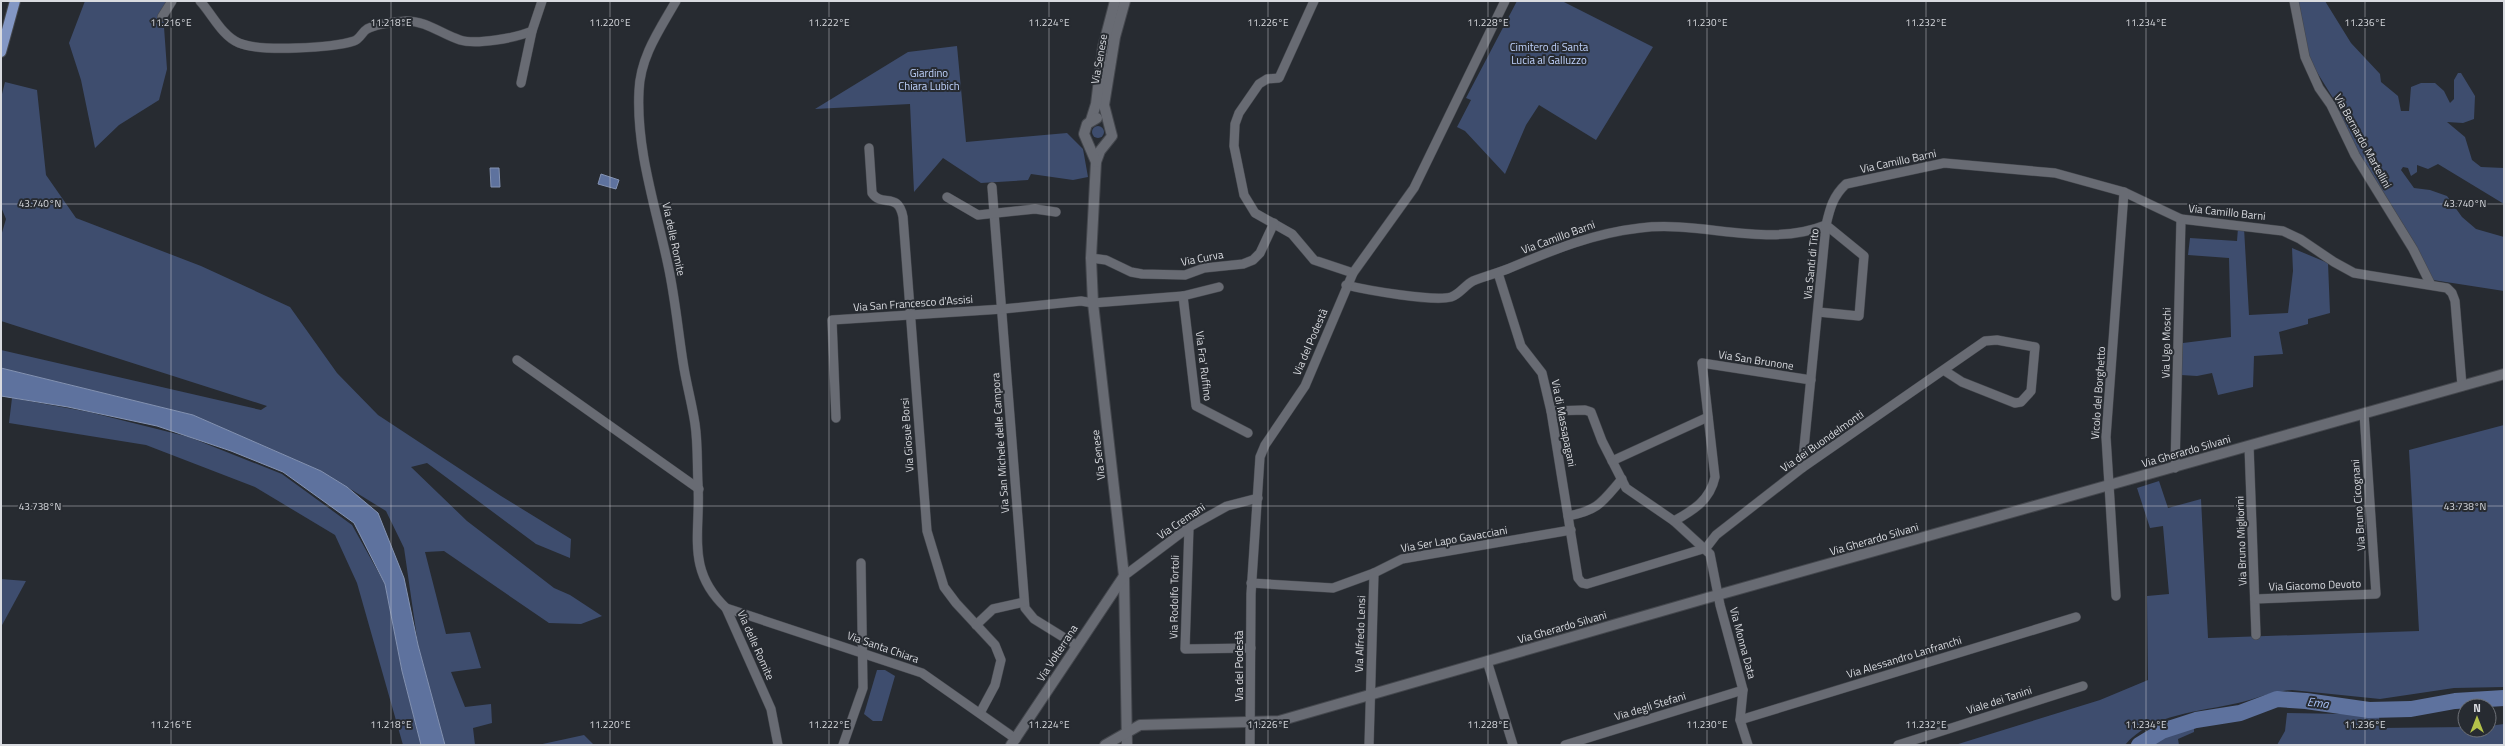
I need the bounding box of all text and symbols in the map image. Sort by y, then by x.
text: 11.216°E [150,15,192,30]
text: 11.218°E [370,15,412,30]
text: 11.220°E [589,15,631,30]
text: 11.222°E [808,15,850,30]
text: 11.224°E [1028,15,1070,30]
text: 11.226°E [1247,15,1289,30]
text: 11.228°E [1467,15,1509,30]
text: 11.230°E [1686,15,1728,30]
text: 11.232°E [1905,15,1947,30]
text: 11.234°E [2125,15,2167,30]
text: 11.236°E [2344,15,2386,30]
street label: Via Senese [1087,32,1111,85]
park label: Cimitero di Santa Lucia al Galluzzo [1510,39,1589,68]
park label: Giardino Chiara Lubich [898,65,960,94]
street label: Via Bernardo Martellini [2330,91,2396,191]
street label: Via Camillo Barni [1858,145,1938,177]
text: 43.740°N [19,196,61,211]
text: 43.740°N [2444,196,2486,211]
street label: Via Camillo Barni [2188,200,2266,224]
street label: Via delle Romite [658,201,690,278]
street label: Via Camillo Barni [1519,216,1597,258]
street label: Via Santi di Tito [1799,228,1823,300]
street label: Via Curva [1179,246,1225,270]
street label: Via San Francesco d'Assisi [853,291,973,315]
street label: Via del Podestà [1289,306,1331,378]
street label: Via Ugo Moschi [2157,307,2175,379]
street label: Via Fra' Ruffino [1192,330,1216,402]
street label: Via San Brunone [1717,346,1795,374]
street label: Vicolo del Borghetto [2087,346,2109,440]
street label: Via San Michele delle Campora [987,372,1013,514]
street label: Via di Massapagani [1548,378,1580,468]
street label: Via Giosuè Borsi [896,397,918,473]
street label: Via dei Buondelmonti [1777,406,1867,476]
street label: Via Senese [1087,429,1109,481]
street label: Via Gherardo Silvani [2140,431,2232,471]
street label: Via Bruno Cicognani [2347,459,2369,551]
street label: Via Bruno Migliorini [2231,496,2251,586]
text: 43.738°N [19,499,61,514]
street label: Via Cremani [1154,499,1208,543]
text: 43.738°N [2444,499,2486,514]
street label: Via Gherardo Silvani [1828,519,1920,559]
street label: Via Ser Lapo Gavacciani [1399,522,1509,556]
street label: Via Rodolfo Tortoli [1165,555,1183,639]
street label: Via Giacomo Devoto [2268,575,2362,595]
street label: Via Alfredo Lensi [1351,595,1369,673]
street label: Via Monna Data [1726,605,1760,681]
street label: Via Gherardo Silvani [1516,607,1608,647]
street label: Via delle Romite [734,608,779,683]
street label: Via Volterrana [1033,621,1082,685]
street label: Via Santa Chiara [845,627,922,667]
street label: Via del Podestà [1231,630,1247,702]
street label: Via Alessandro Lanfranchi [1845,632,1963,682]
street label: Viale dei Tanini [1964,682,2034,718]
street label: Via degli Stefani [1612,688,1688,724]
water label: Ema [2306,692,2331,714]
north arrow [2457,698,2497,738]
text: N [2473,700,2481,716]
text: 11.216°E [150,717,192,732]
text: 11.218°E [370,717,412,732]
text: 11.220°E [589,717,631,732]
text: 11.222°E [808,717,850,732]
text: 11.224°E [1028,717,1070,732]
text: 11.226°E [1247,717,1289,732]
text: 11.228°E [1467,717,1509,732]
text: 11.230°E [1686,717,1728,732]
text: 11.232°E [1905,717,1947,732]
text: 11.234°E [2125,717,2167,732]
text: 11.236°E [2344,717,2386,732]

